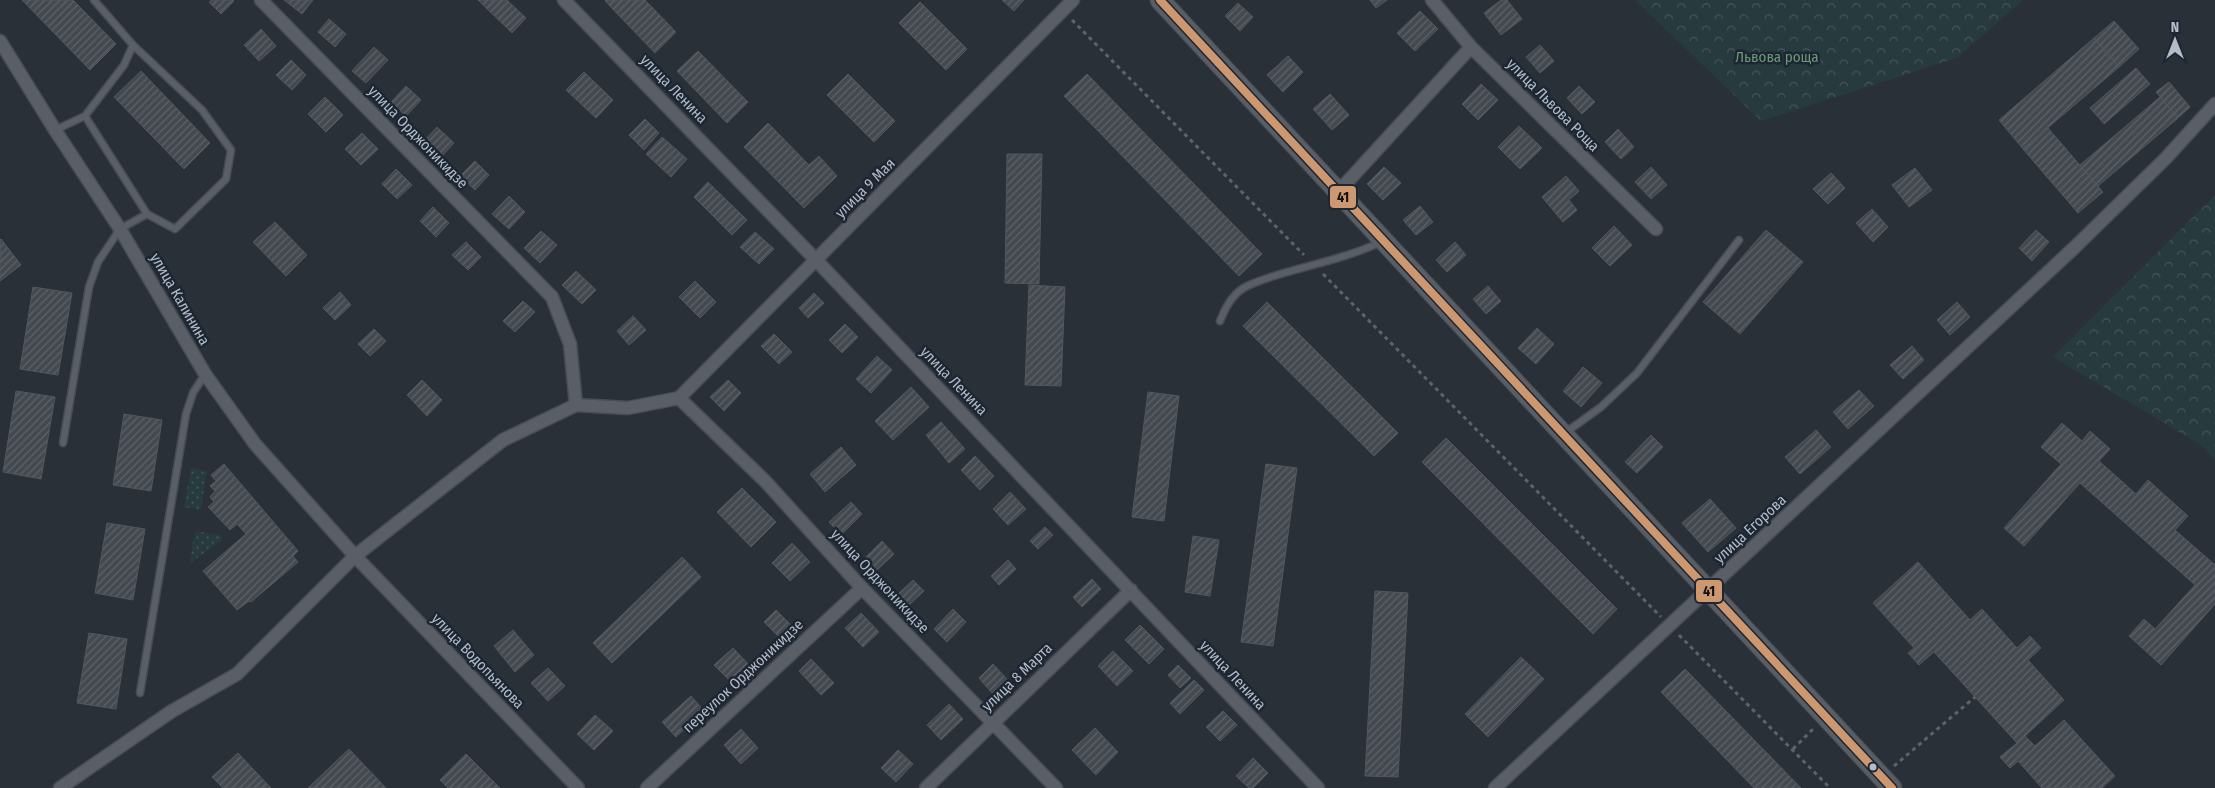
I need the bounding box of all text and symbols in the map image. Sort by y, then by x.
north arrow [2150,15,2200,65]
text: N [2171,19,2179,36]
park label: Львова роща [1735,48,1819,66]
street label: улица Ленина [637,51,711,127]
street label: улица Львова Роща [1503,55,1603,155]
street label: улица Орджоникидзе [364,82,472,192]
street label: улица 9 Мая [831,154,899,222]
line badge: 41 [1329,185,1357,209]
text: 41 [1337,189,1349,206]
street label: улица Калинина [146,250,214,348]
street label: улица Ленина [917,343,991,419]
street label: улица Егорова [1710,491,1790,567]
street label: улица Орджоникидзе [827,525,933,637]
line badge: 41 [1695,579,1723,603]
text: 41 [1703,583,1715,600]
street label: улица Водопьянова [428,610,528,712]
street label: переулок Орджоникидзе [679,615,807,737]
street label: улица Ленина [1196,636,1270,714]
street label: улица 8 Марта [978,639,1056,715]
unlabelled marker [1868,762,1878,772]

